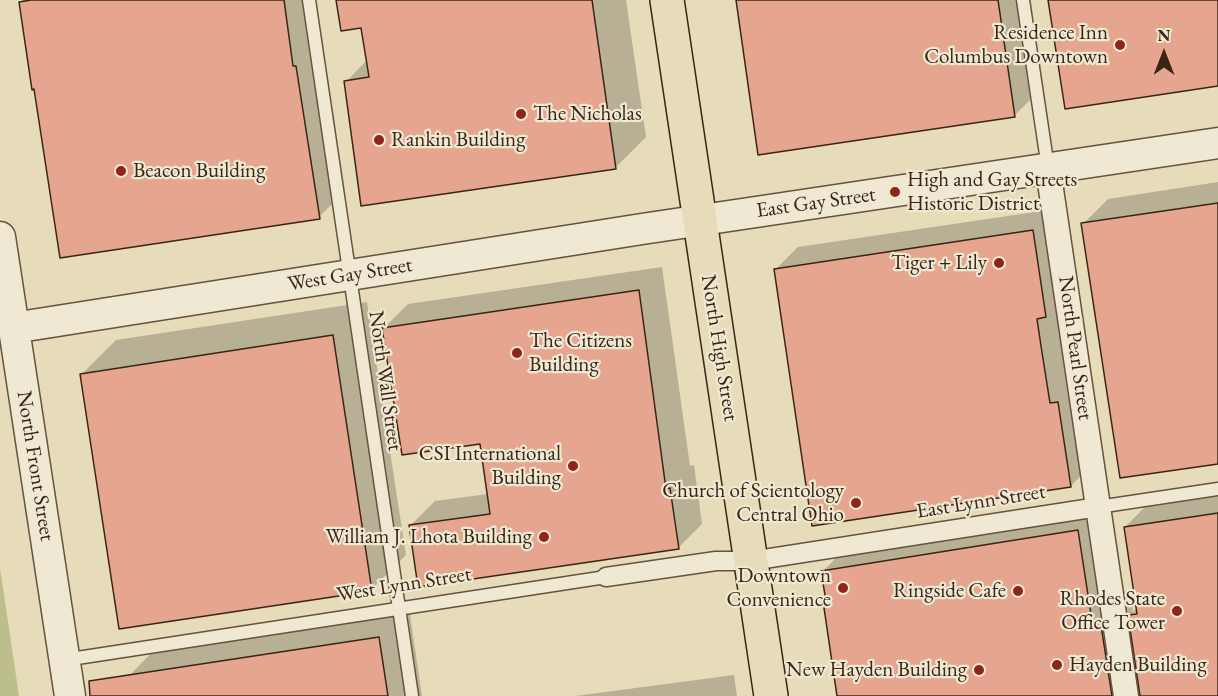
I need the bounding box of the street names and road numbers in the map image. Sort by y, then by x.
street label: East Gay Street [755,182,877,224]
street label: West Gay Street [286,253,414,297]
street label: North High Street [695,273,743,423]
street label: North Pearl Street [1052,274,1098,422]
street label: North Wall Street [363,309,407,453]
street label: North Front Street [11,389,59,543]
street label: East Lynn Street [915,479,1047,525]
street label: West Lynn Street [335,562,473,608]

